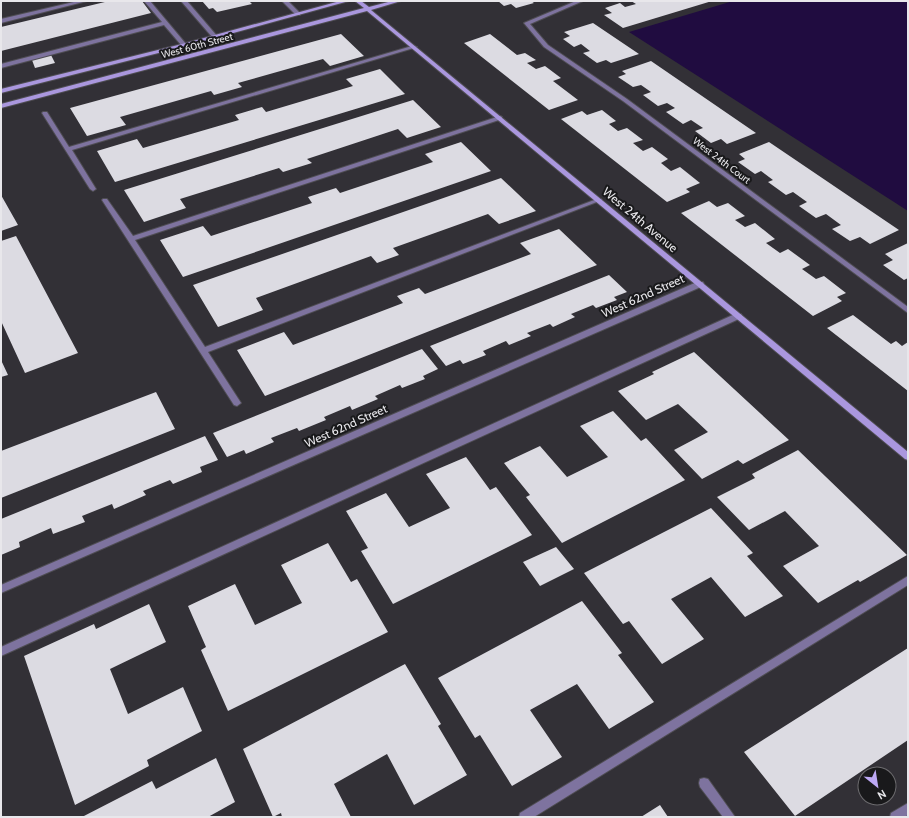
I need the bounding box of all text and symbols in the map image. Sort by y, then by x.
street label: West 60th Street [160,30,235,61]
street label: West 24th Court [690,134,754,187]
street label: West 24th Avenue [600,184,681,255]
street label: West 62nd Street [599,271,686,320]
street label: West 62nd Street [302,401,389,450]
north arrow [857,766,897,806]
text: N [875,787,889,803]

